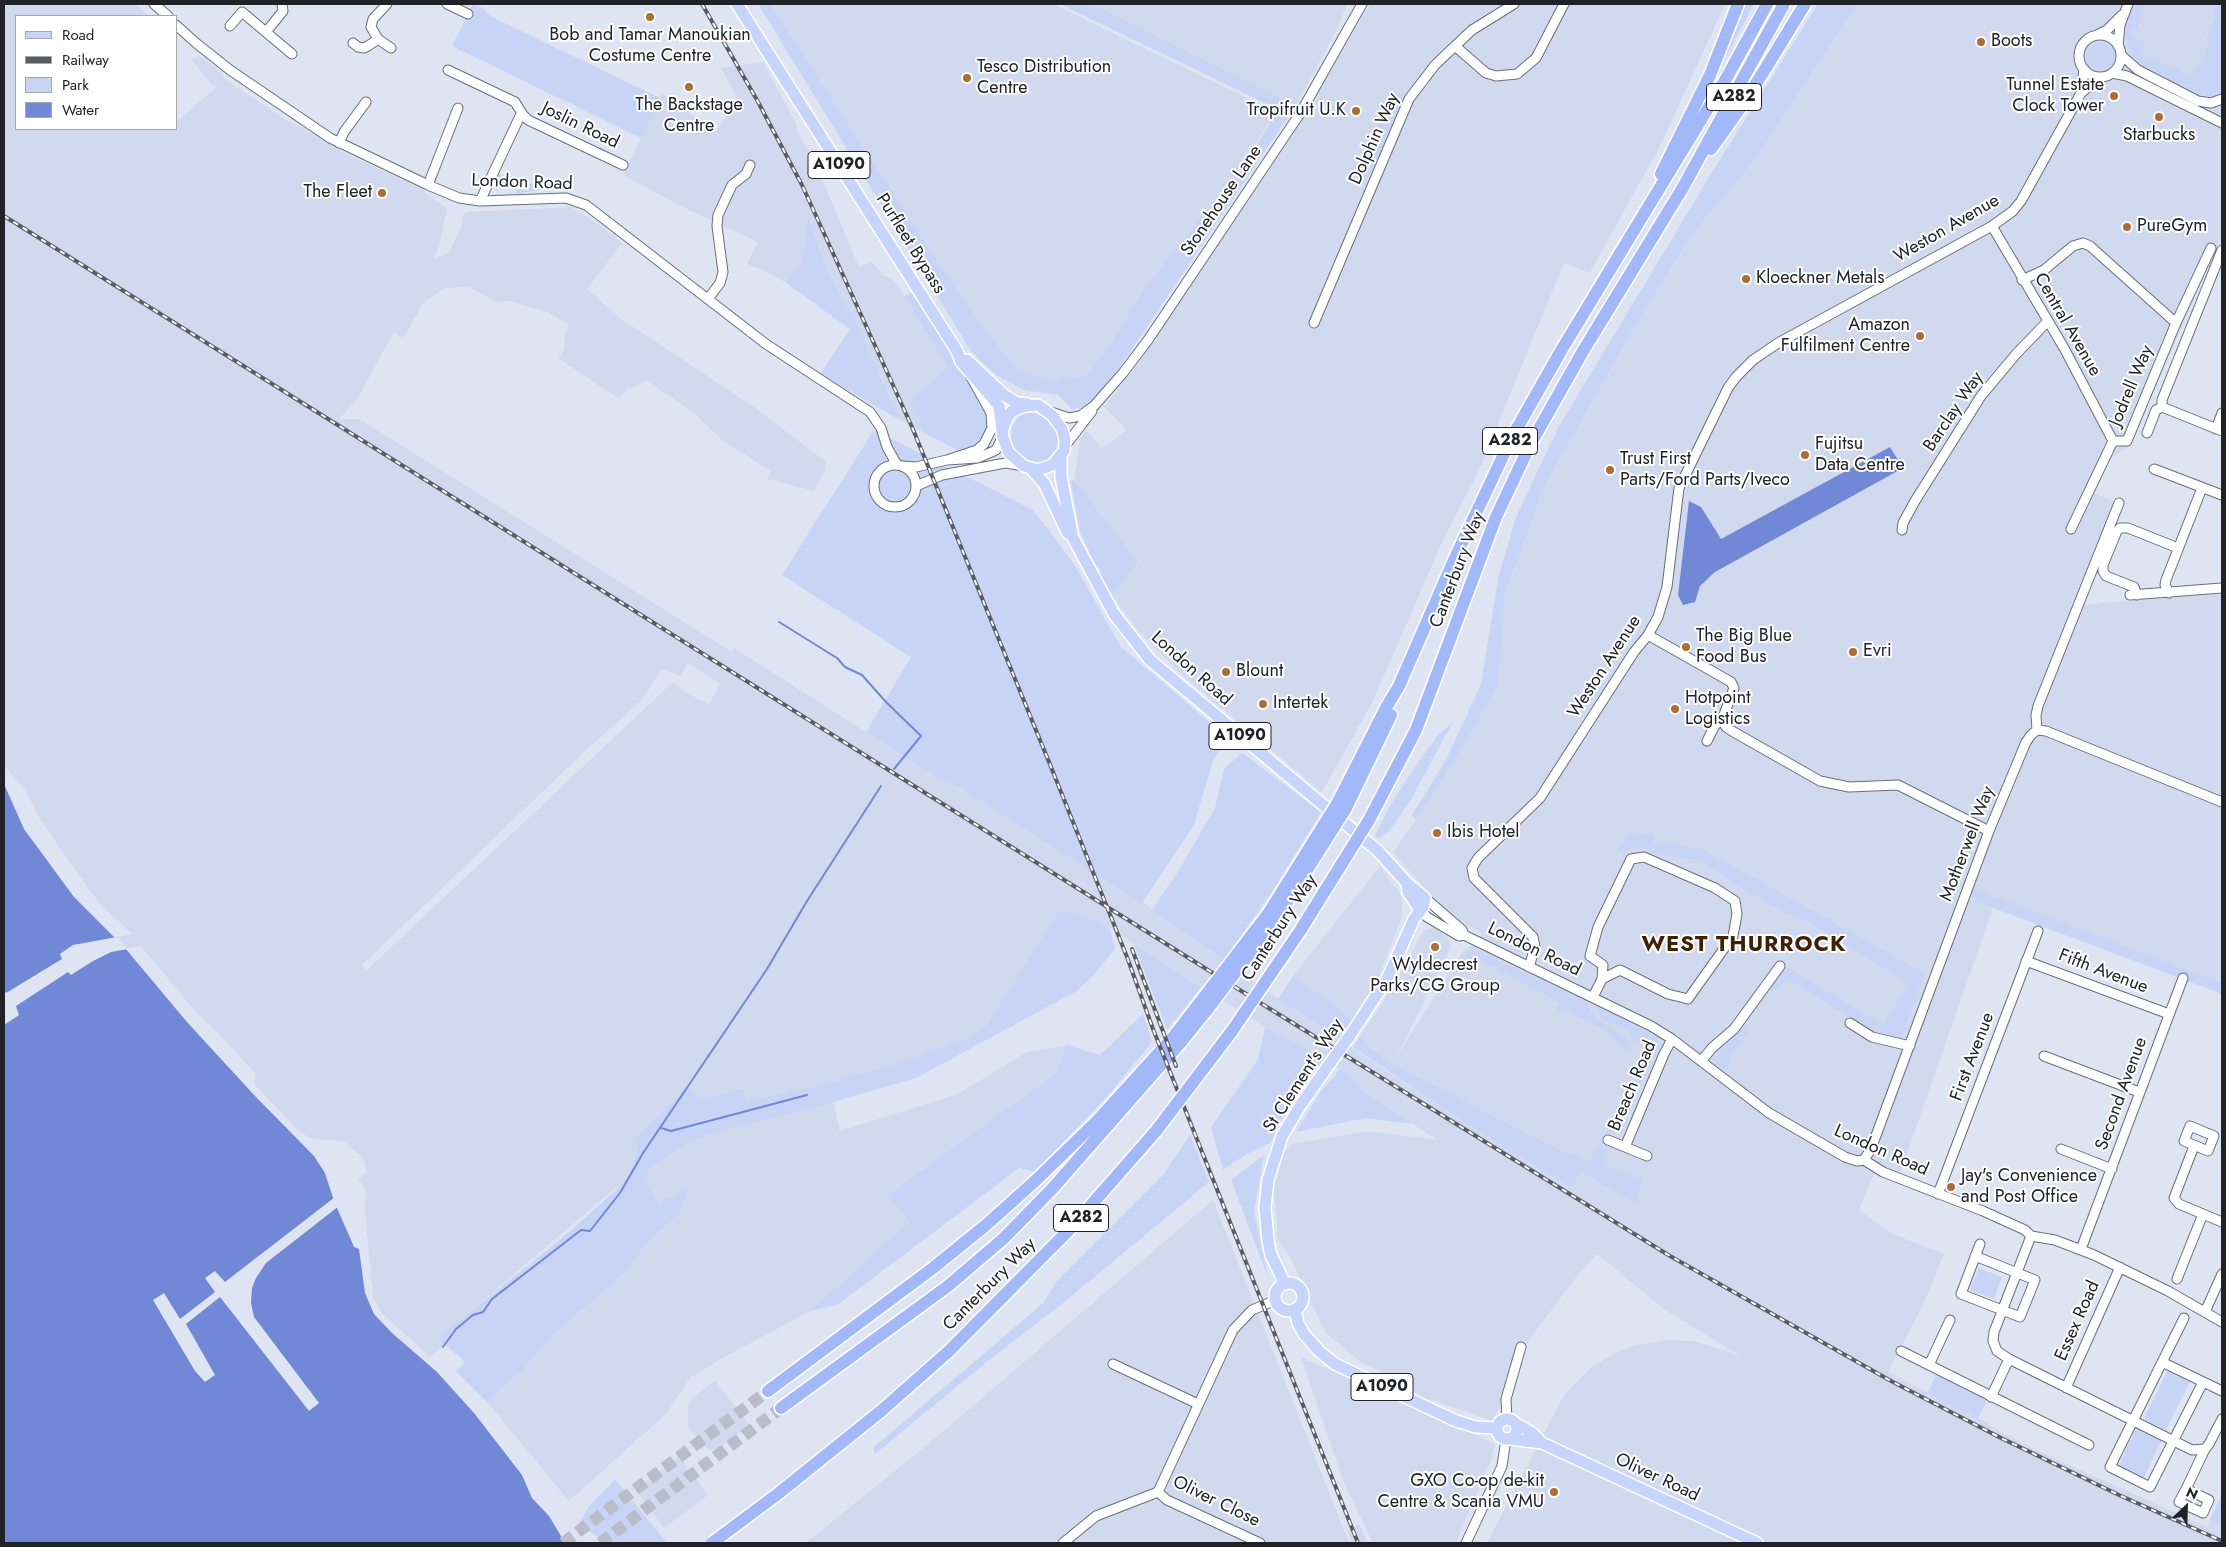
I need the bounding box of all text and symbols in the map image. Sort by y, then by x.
marker: Bob and Tamar Manoukian Costume Centre [644,11,656,23]
legend [15,15,178,130]
text: Road [62,24,94,46]
place label: Bob and Tamar Manoukian Costume Centre [549,25,751,68]
place label: Boots [1991,31,2032,53]
marker: Boots [1975,36,1987,48]
text: Railway [62,49,109,71]
place label: Tesco Distribution Centre [977,57,1111,100]
marker: Tesco Distribution Centre [961,72,973,84]
text: Park [62,74,89,96]
place label: Tunnel Estate Clock Tower [2006,75,2104,118]
marker: The Backstage Centre [683,81,695,93]
road number: A282 [1706,84,1762,110]
street label: Dolphin Way [1345,90,1405,188]
marker: Tunnel Estate Clock Tower [2108,90,2120,102]
place label: The Backstage Centre [635,95,743,138]
street label: Joslin Road [538,98,622,154]
text: Water [62,99,99,121]
place label: Tropifruit U.K [1246,100,1346,122]
marker: Tropifruit U.K [1350,105,1362,117]
marker: Starbucks [2153,111,2165,123]
place label: Starbucks [2123,125,2195,147]
street label: Stonehouse Lane [1177,142,1267,260]
road number: A1090 [808,152,870,178]
street label: London Road [471,170,573,196]
place label: The Fleet [304,182,372,204]
marker: The Fleet [376,187,388,199]
street label: Purfleet Bypass [871,190,949,298]
street label: Weston Avenue [1891,190,2003,268]
place label: PureGym [2137,216,2207,238]
marker: PureGym [2121,221,2133,233]
place label: Kloeckner Metals [1756,268,1884,290]
street label: Central Avenue [2029,269,2105,381]
marker: Kloeckner Metals [1740,273,1752,285]
place label: Amazon Fulfilment Centre [1781,315,1910,358]
marker: Amazon Fulfilment Centre [1914,330,1926,342]
street label: Jodrell Way [2105,342,2159,430]
street label: Barclay Way [1919,368,1989,456]
road number: A282 [1482,428,1538,454]
place label: Fujitsu Data Centre [1815,434,1905,476]
place label: Trust First Parts/Ford Parts/Iveco [1620,449,1790,492]
marker: Fujitsu Data Centre [1799,449,1811,461]
marker: Trust First Parts/Ford Parts/Iveco [1604,464,1616,476]
street label: Canterbury Way [1426,509,1490,631]
street label: Weston Avenue [1564,612,1646,722]
place label: The Big Blue Food Bus [1696,626,1792,669]
street label: London Road [1146,627,1236,711]
marker: The Big Blue Food Bus [1680,641,1692,653]
place label: Evri [1863,641,1892,663]
marker: Evri [1847,646,1859,658]
place label: Blount [1236,661,1283,683]
marker: Blount [1220,666,1232,678]
place label: Hotpoint Logistics [1685,688,1751,731]
place label: Intertek [1273,693,1328,715]
marker: Intertek [1257,698,1269,710]
marker: Hotpoint Logistics [1669,703,1681,715]
road number: A1090 [1209,722,1271,749]
street label: Motherwell Way [1936,783,2000,905]
place label: Ibis Hotel [1447,822,1519,844]
marker: Ibis Hotel [1431,827,1443,839]
street label: Canterbury Way [1238,871,1322,985]
street label: London Road [1484,918,1584,982]
district label: WEST THURROCK [1640,933,1848,959]
marker: Wyldecrest Parks/CG Group [1429,941,1441,953]
street label: Fifth Avenue [2055,945,2151,999]
place label: Wyldecrest Parks/CG Group [1370,955,1500,998]
street label: First Avenue [1946,1010,2000,1104]
street label: St Clement's Way [1259,1015,1349,1137]
street label: Second Avenue [2092,1035,2152,1153]
street label: Breach Road [1604,1038,1662,1134]
street label: London Road [1830,1121,1932,1181]
place label: Jay's Convenience and Post Office [1961,1166,2097,1208]
marker: Jay's Convenience and Post Office [1945,1181,1957,1193]
road number: A282 [1054,1204,1108,1232]
street label: Canterbury Way [939,1234,1041,1336]
street label: Essex Road [2051,1278,2105,1364]
road number: A1090 [1351,1374,1413,1400]
street label: Oliver Road [1611,1449,1703,1507]
place label: GXO Co-op de-kit Centre & Scania VMU [1377,1471,1544,1514]
street label: Oliver Close [1169,1472,1263,1532]
north arrow [2161,1482,2211,1532]
text: N [2183,1482,2201,1505]
marker: GXO Co-op de-kit Centre & Scania VMU [1548,1486,1560,1498]

